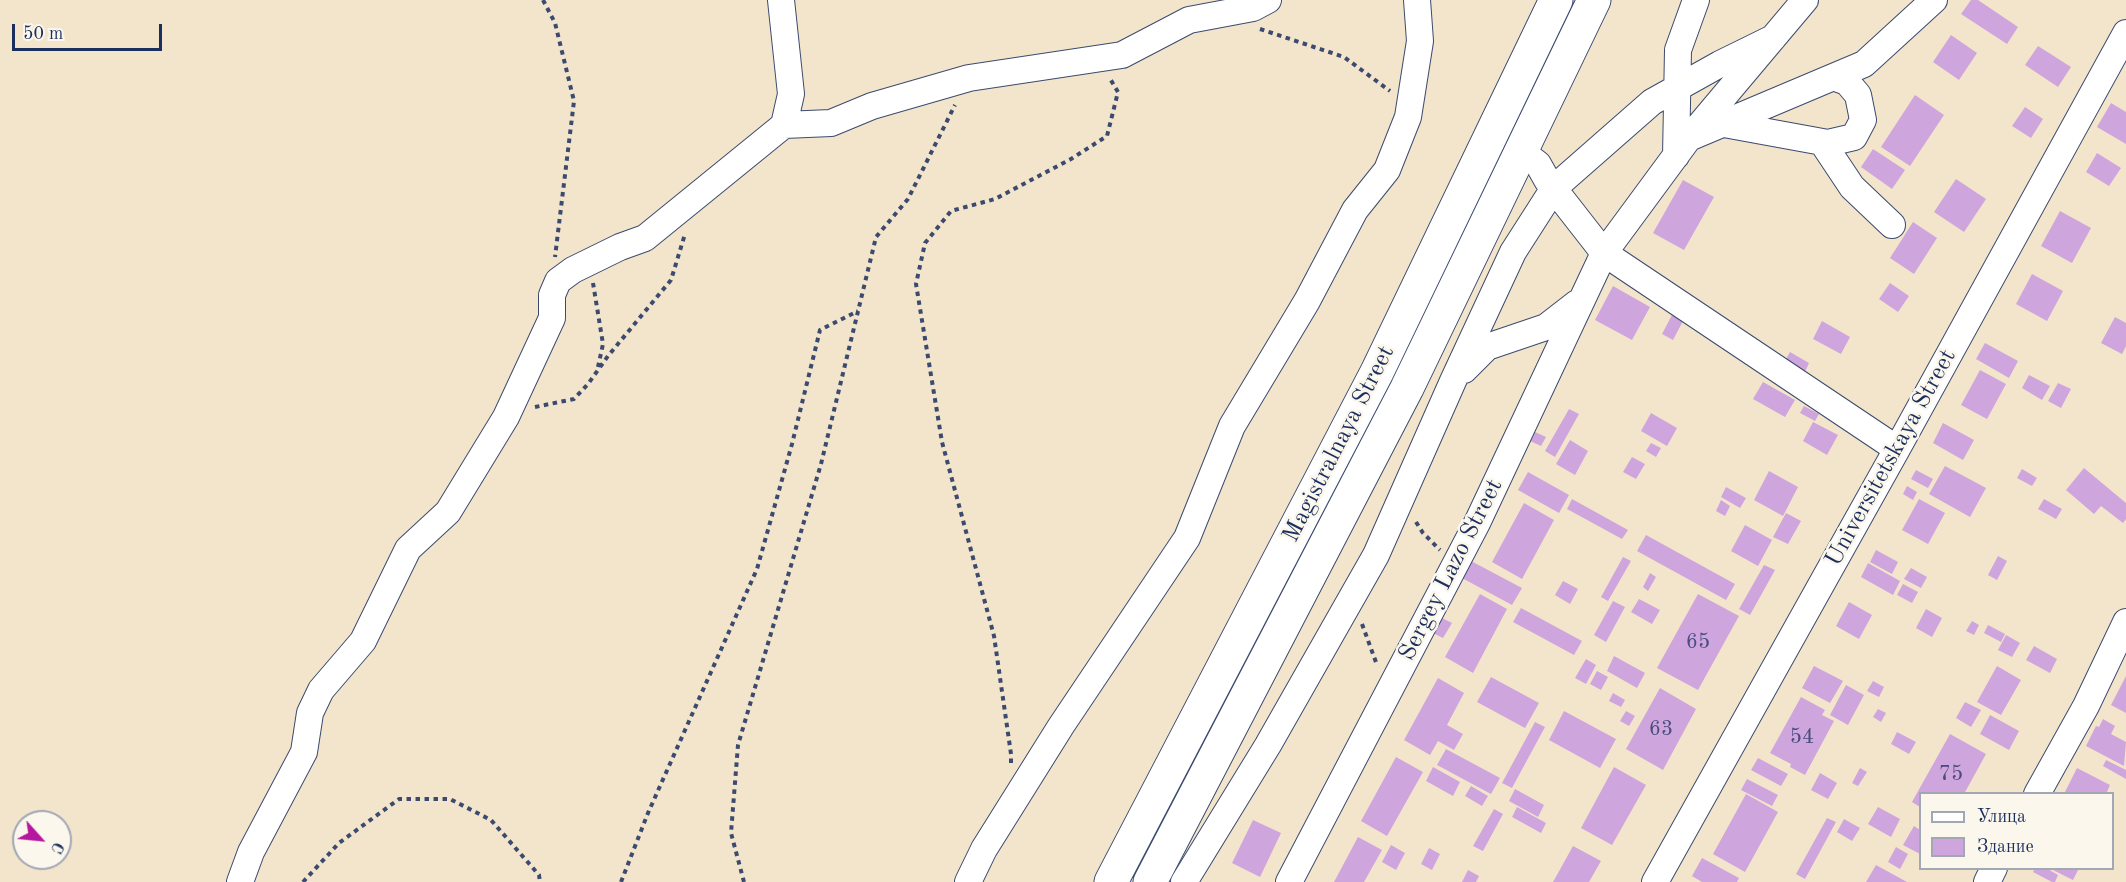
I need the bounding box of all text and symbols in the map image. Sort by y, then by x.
scale bar [15,12,165,50]
text: 50 m [23,25,63,43]
street label: Magistralnaya Street [1277,341,1401,547]
street label: Universitetskaya Street [1819,344,1963,572]
street label: Sergey Lazo Street [1393,474,1509,666]
house number: 65 [1686,629,1710,655]
house number: 63 [1649,716,1673,742]
house number: 54 [1790,724,1814,750]
house number: 75 [1939,761,1963,787]
legend [1919,792,2114,870]
text: Улица [1977,808,2026,826]
north arrow [12,810,72,870]
text: Здание [1977,838,2034,856]
text: С [47,839,66,856]

